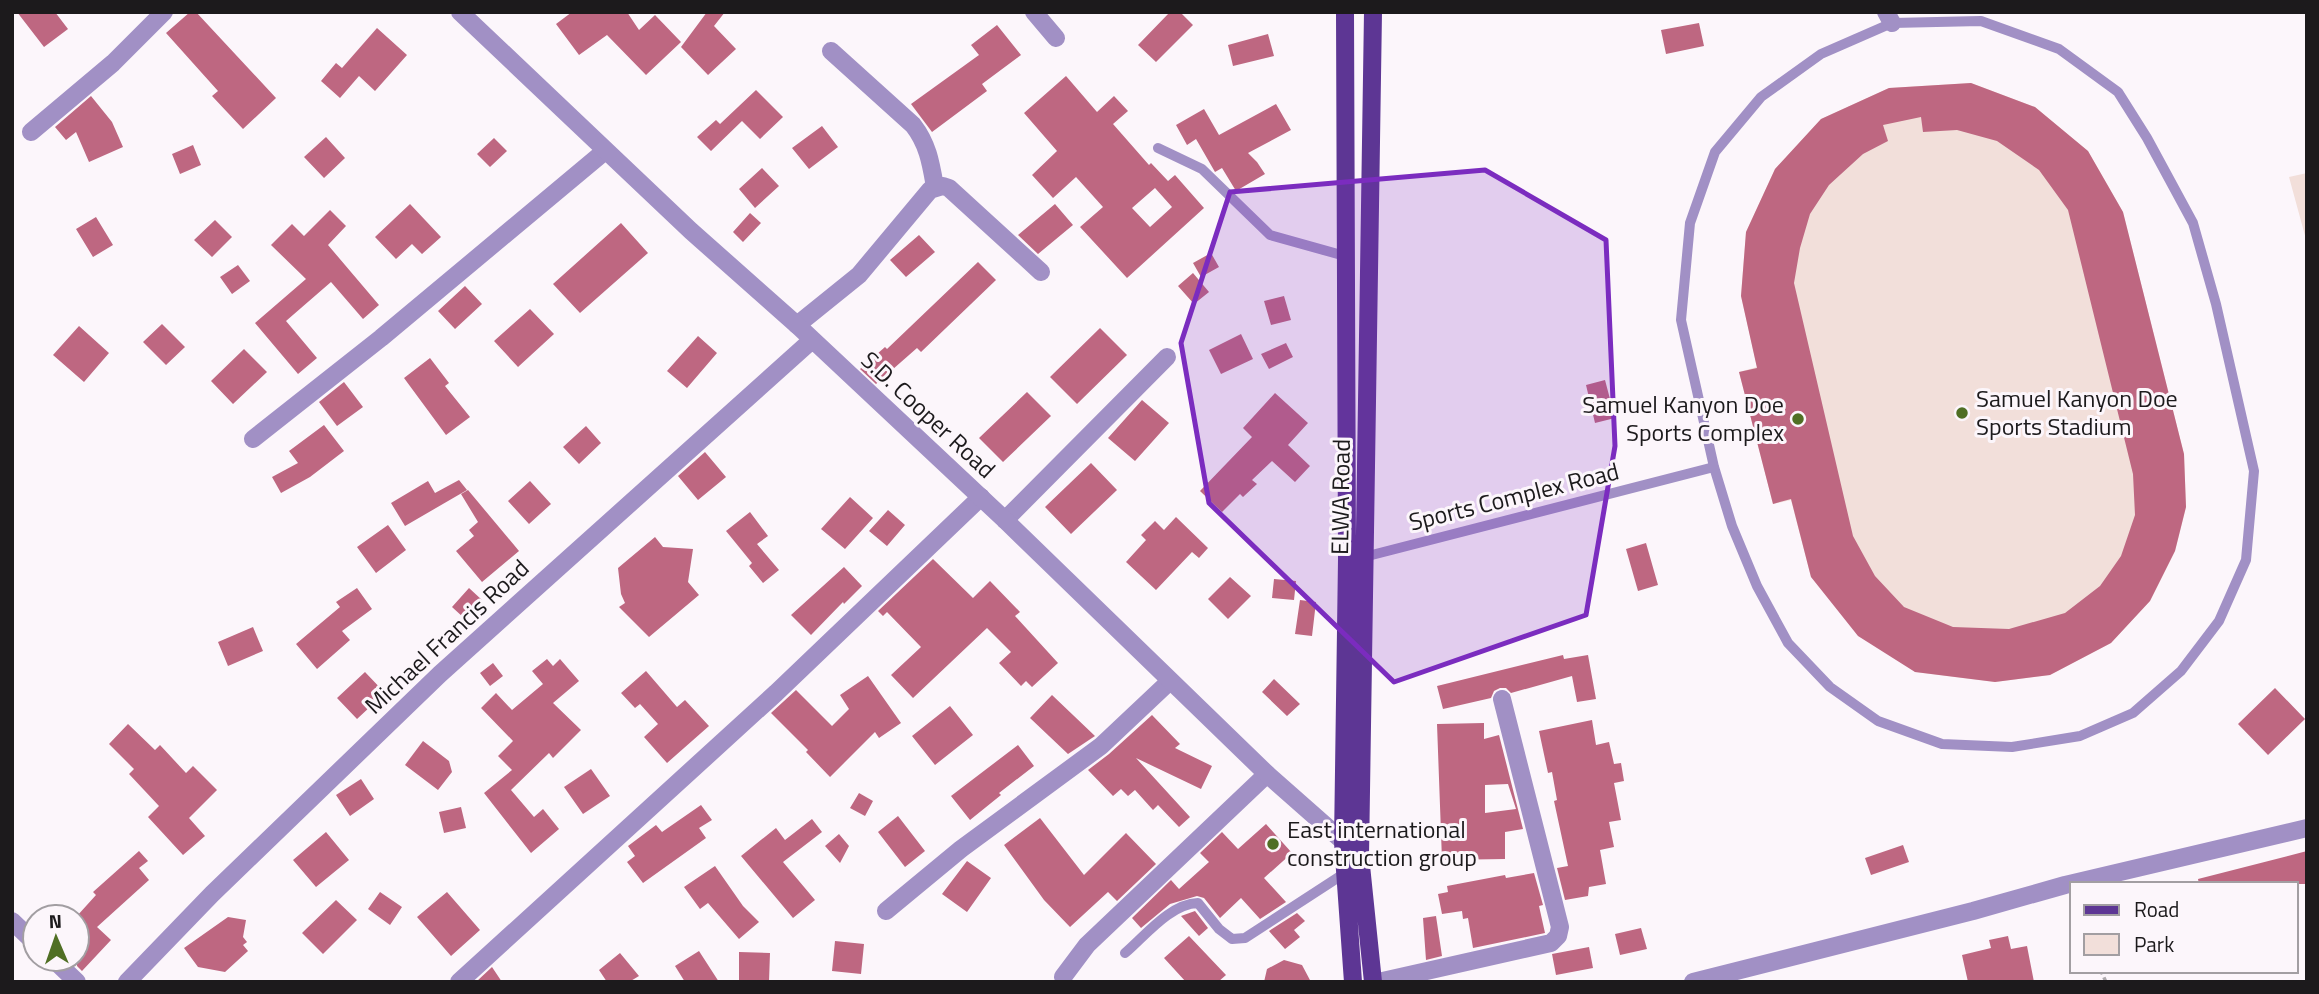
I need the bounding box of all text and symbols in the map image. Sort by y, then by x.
street label: S.D. Cooper Road [853,342,1004,486]
place label: Samuel Kanyon Doe Sports Stadium [1976,380,2178,444]
place label: Samuel Kanyon Doe Sports Complex [1582,386,1784,450]
marker: Samuel Kanyon Doe Sports Stadium [1954,405,1970,421]
marker: Samuel Kanyon Doe Sports Complex [1790,411,1806,427]
street label: ELWA Road [1321,439,1359,555]
street label: Sports Complex Road [1405,453,1623,540]
street label: Michael Francis Road [356,550,537,722]
place label: East international construction group [1287,811,1477,875]
marker: East international construction group [1265,836,1281,852]
legend [2070,882,2298,973]
text: Road [2134,893,2179,925]
north arrow [21,903,91,973]
text: N [48,906,62,935]
text: Park [2134,928,2174,960]

